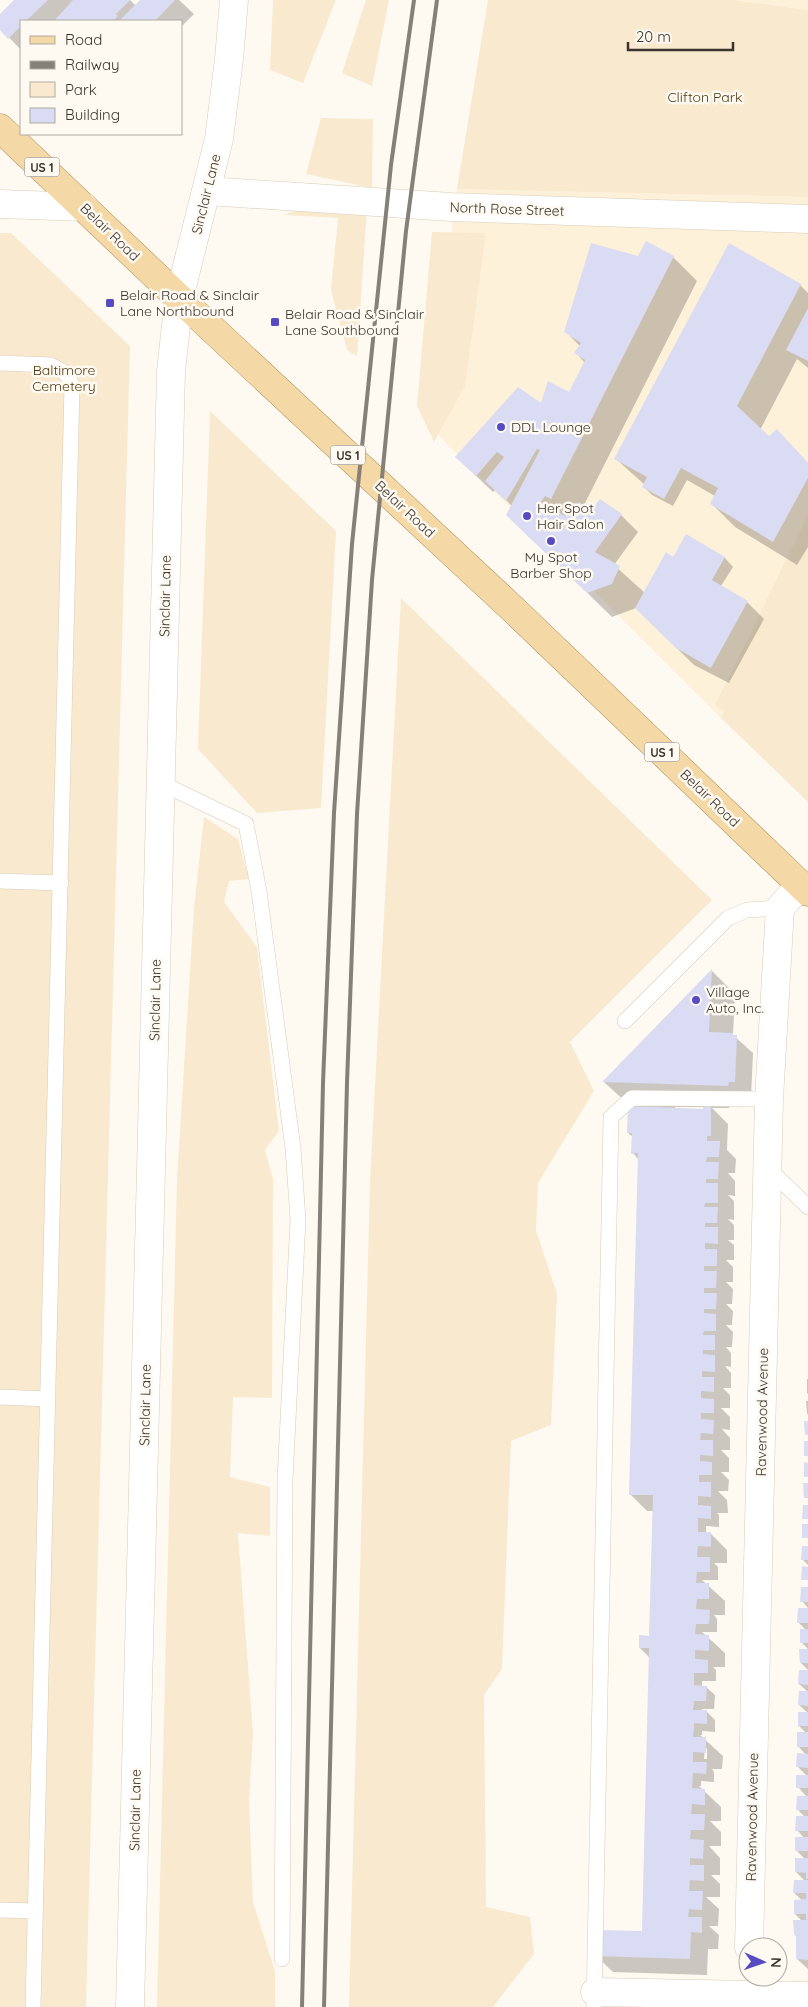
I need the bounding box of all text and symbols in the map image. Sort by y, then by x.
legend [20,20,182,135]
scale bar [628,20,733,52]
text: 20 m [636,27,671,46]
text: Road [65,30,102,49]
text: Railway [65,55,120,74]
text: Park [65,80,97,99]
park label: Clifton Park [667,88,743,106]
text: Building [65,105,120,124]
street label: Sinclair Lane [187,152,225,236]
road number: US 1 [24,158,60,176]
street label: North Rose Street [449,198,565,220]
street label: Belair Road [77,199,143,265]
place label: Belair Road & Sinclair Lane Northbound [120,286,260,320]
marker: Belair Road & Sinclair Lane Northbound [104,297,116,309]
place label: Belair Road & Sinclair Lane Southbound [285,305,425,339]
marker: Belair Road & Sinclair Lane Southbound [269,316,281,328]
park label: Baltimore Cemetery [32,361,96,395]
place label: DDL Lounge [511,418,591,436]
marker: DDL Lounge [495,421,507,433]
road number: US 1 [330,446,366,464]
street label: Belair Road [371,477,439,541]
place label: Her Spot Hair Salon [537,499,604,533]
marker: Her Spot Hair Salon [521,510,533,522]
marker: My Spot Barber Shop [545,535,557,547]
place label: My Spot Barber Shop [510,548,592,582]
street label: Sinclair Lane [155,555,175,637]
road number: US 1 [644,742,680,762]
street label: Belair Road [677,765,743,831]
street label: Sinclair Lane [145,959,165,1041]
place label: Village Auto, Inc. [706,983,764,1017]
marker: Village Auto, Inc. [690,994,702,1006]
street label: Ravenwood Avenue [752,1347,772,1477]
street label: Sinclair Lane [135,1364,155,1446]
street label: Ravenwood Avenue [742,1752,762,1882]
street label: Sinclair Lane [125,1769,145,1851]
north arrow [738,1937,788,1987]
text: N [767,1957,785,1968]

